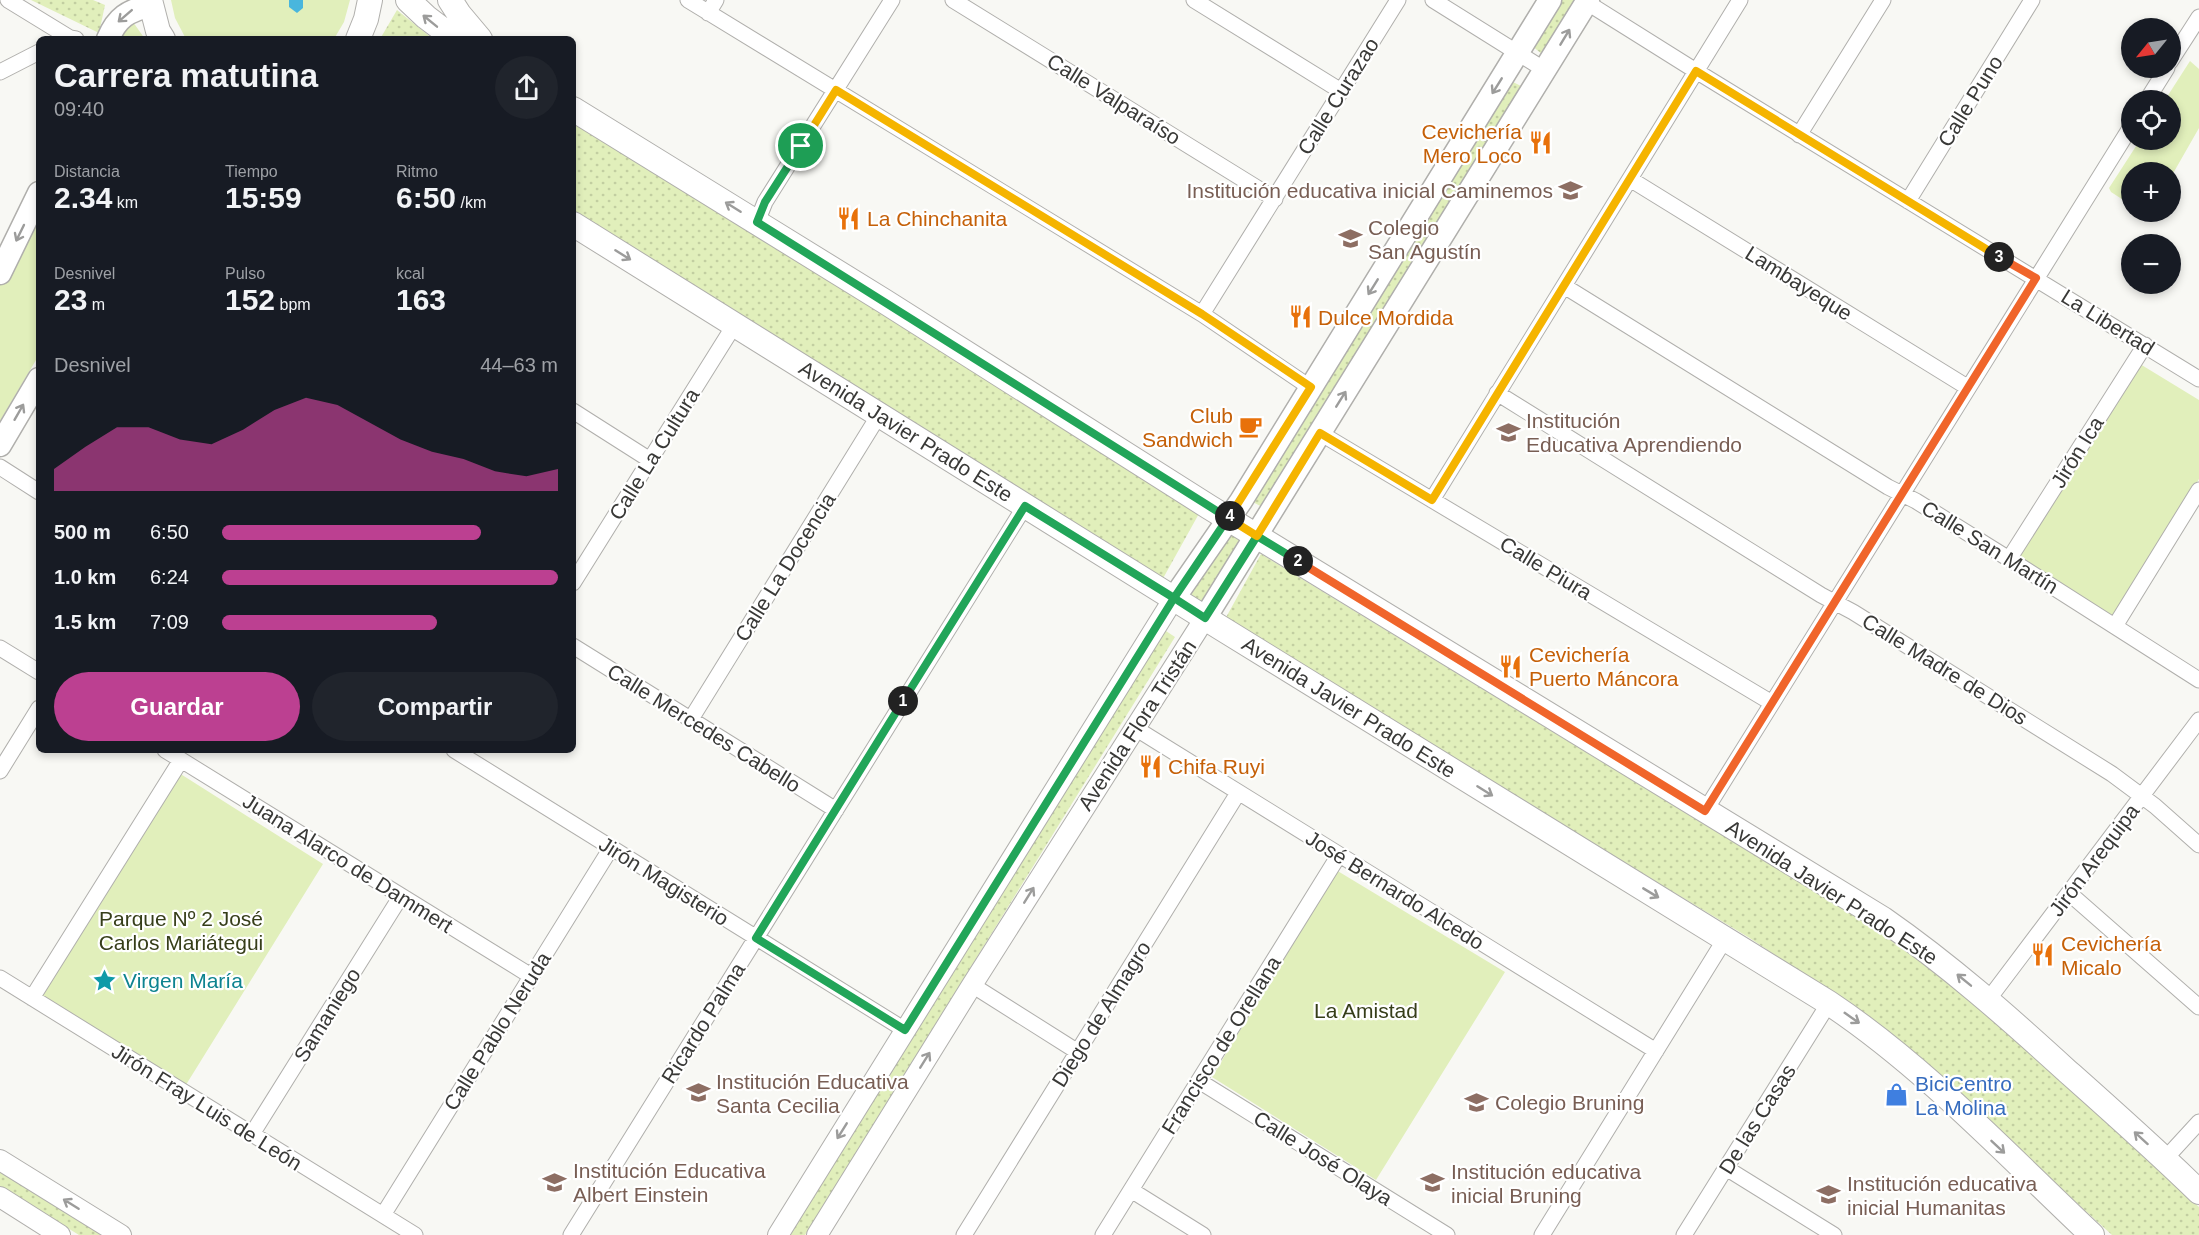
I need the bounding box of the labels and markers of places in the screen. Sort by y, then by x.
pin [775,120,826,171]
place label: Cevichería Mero Loco [1422,120,1522,167]
restaurant icon: Cevichería Mero Loco [1527,130,1553,156]
school or university icon: Institución educativa inicial Caminemos [1558,177,1584,203]
place label: Institución educativa inicial Caminemos [1186,179,1553,202]
restaurant icon: La Chinchanita [836,205,862,231]
place label: La Chinchanita [867,207,1007,230]
place label: Colegio San Agustín [1368,216,1481,263]
school or university icon: Colegio San Agustín [1337,226,1363,252]
pin: 3 [1984,242,2014,272]
restaurant icon: Dulce Mordida [1287,304,1313,330]
place label: Dulce Mordida [1318,306,1454,329]
place label: Club Sandwich [1142,404,1233,451]
place label: Institución Educativa Aprendiendo [1526,409,1742,456]
cafe icon: Club Sandwich [1238,414,1264,440]
school or university icon: Institución Educativa Aprendiendo [1495,419,1521,445]
pin: 4 [1215,501,1245,531]
pin: 2 [1283,546,1313,576]
place label: Cevichería Puerto Máncora [1529,643,1679,690]
restaurant icon: Cevichería Puerto Máncora [1498,653,1524,679]
pin: 1 [888,686,918,716]
restaurant icon: Chifa Ruyi [1137,753,1163,779]
place label: Chifa Ruyi [1168,755,1265,778]
place label: Cevichería Micalo [2061,932,2162,979]
restaurant icon: Cevichería Micalo [2030,942,2056,968]
place icon: Virgen María [92,967,118,993]
place label: Virgen María [123,969,243,992]
place label: Institución Educativa Santa Cecilia [716,1070,909,1117]
place label: BiciCentro La Molina [1915,1072,2012,1119]
school or university icon: Institución Educativa Santa Cecilia [685,1080,711,1106]
shop icon: BiciCentro La Molina [1884,1082,1910,1108]
school or university icon: Colegio Bruning [1464,1089,1490,1115]
place label: Colegio Bruning [1495,1091,1644,1114]
place label: Institución Educativa Albert Einstein [573,1159,766,1206]
place label: Institución educativa inicial Bruning [1451,1160,1642,1207]
school or university icon: Institución Educativa Albert Einstein [542,1169,568,1195]
school or university icon: Institución educativa inicial Bruning [1420,1170,1446,1196]
place label: Institución educativa inicial Humanitas [1847,1172,2038,1219]
school or university icon: Institución educativa inicial Humanitas [1816,1182,1842,1208]

